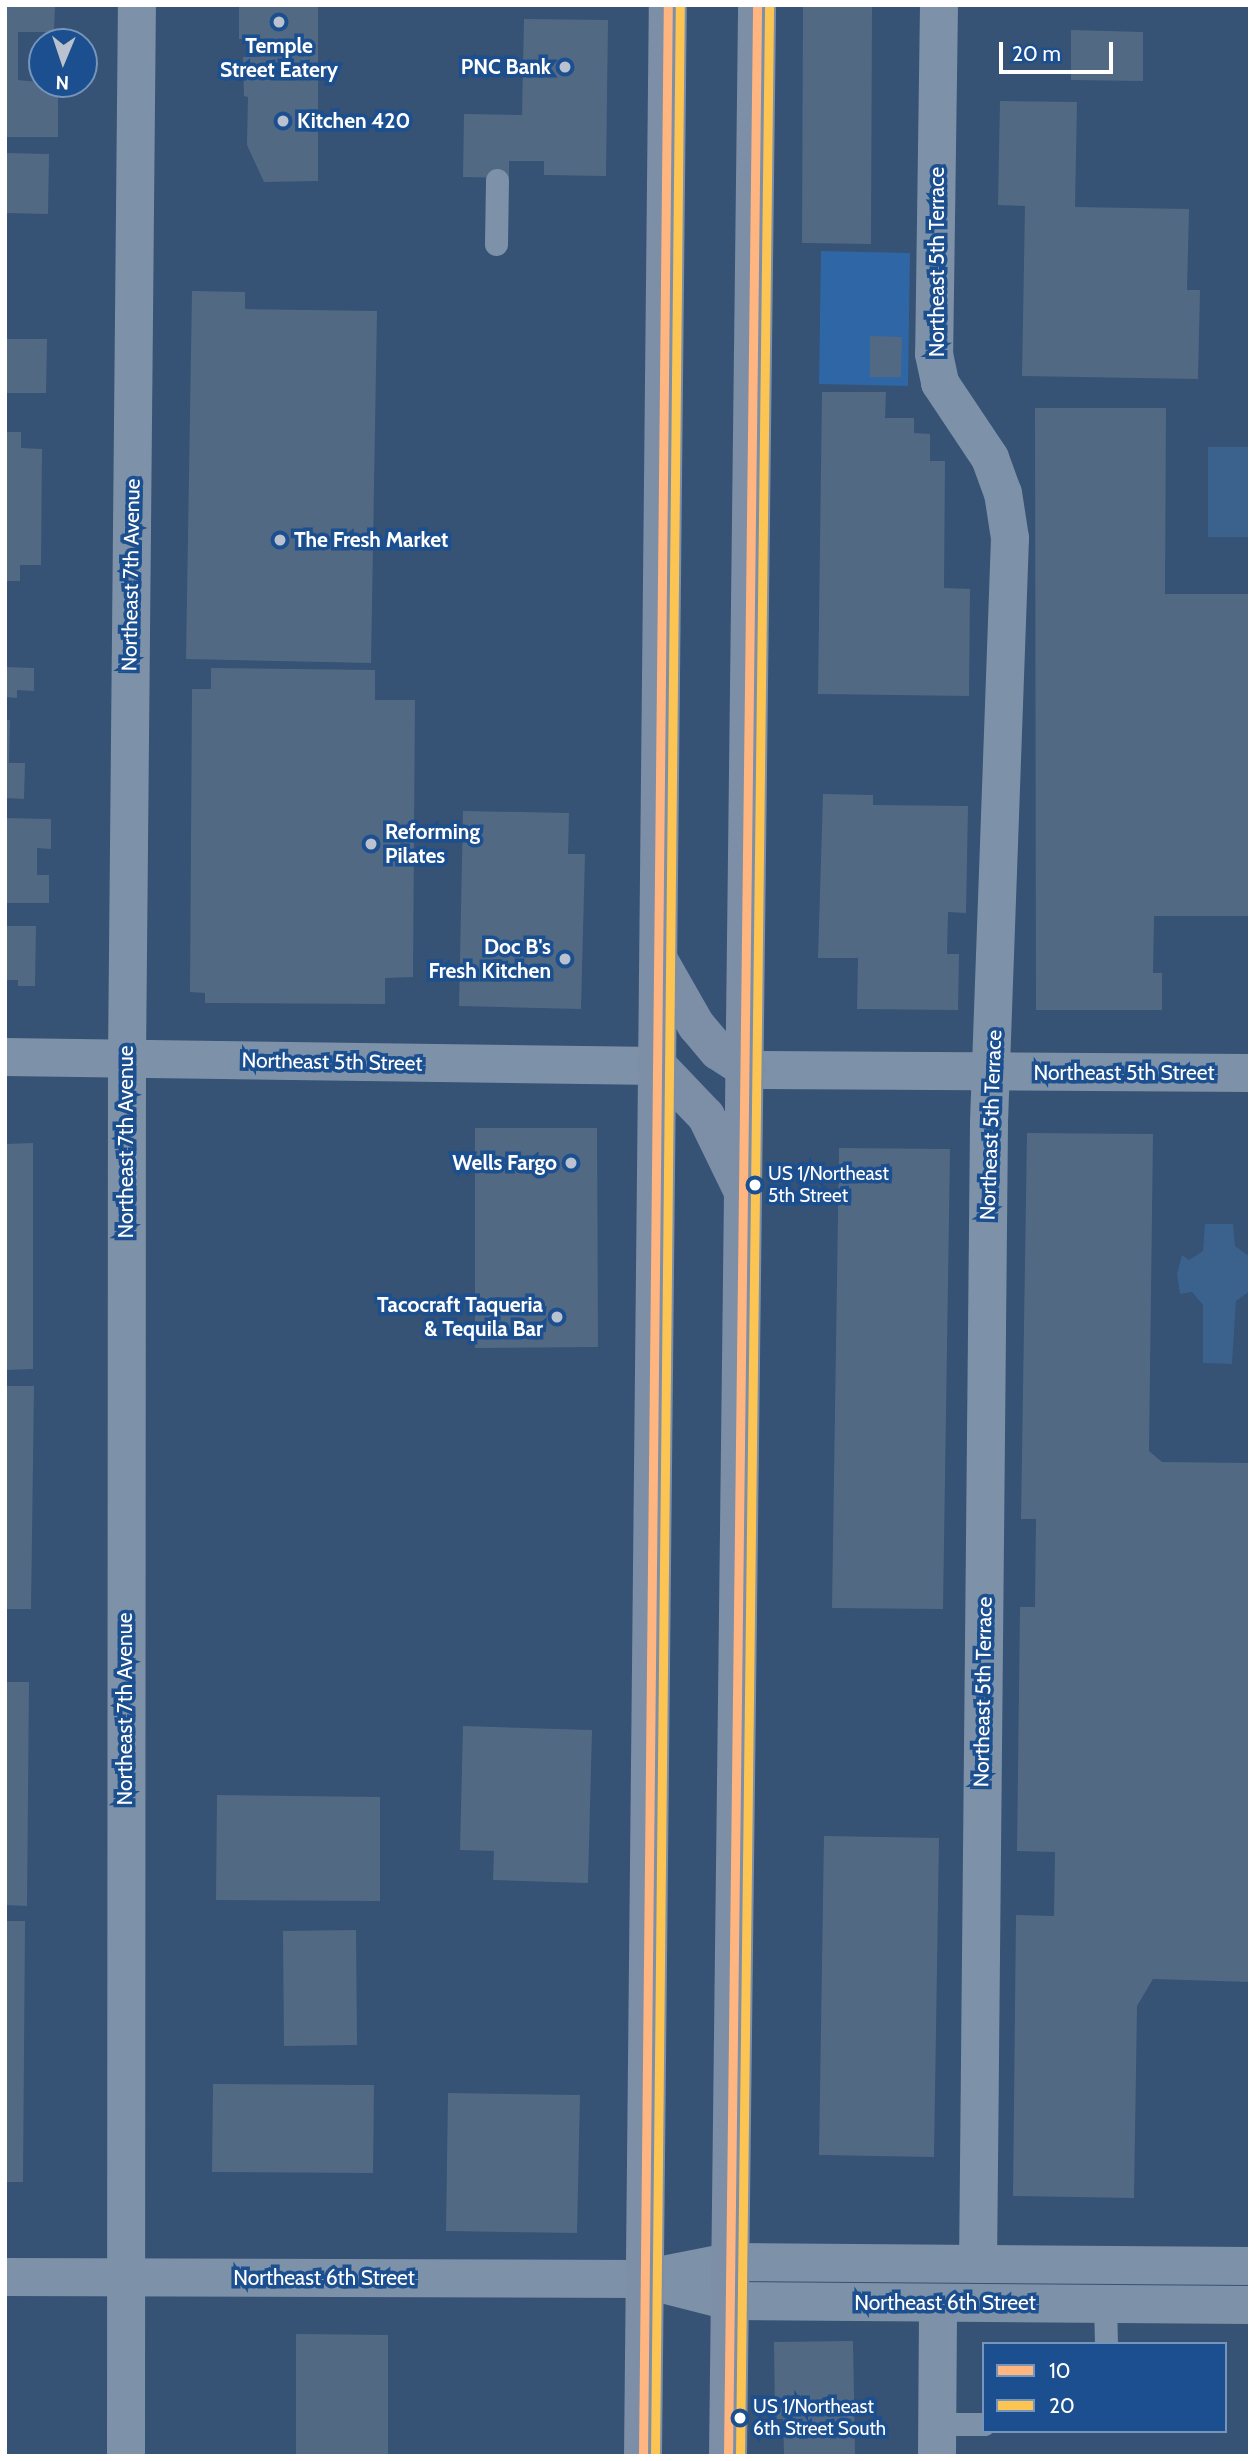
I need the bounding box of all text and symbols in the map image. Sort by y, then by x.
marker: Temple Street Eatery [271,14,287,30]
north arrow [28,28,98,98]
scale bar [1003,28,1117,72]
place label: Temple Street Eatery [220,33,338,83]
text: 20 m [1012,41,1061,66]
place label: PNC Bank [461,54,551,80]
marker: PNC Bank [557,59,573,75]
text: N [55,71,69,94]
place label: Kitchen 420 [297,108,410,134]
marker: Kitchen 420 [275,113,291,129]
street label: Northeast 5th Terrace [924,167,950,357]
street label: Northeast 7th Avenue [117,478,145,672]
place label: The Fresh Market [294,527,448,553]
marker: The Fresh Market [272,532,288,548]
place label: Reforming Pilates [385,819,480,869]
marker: Reforming Pilates [363,836,379,852]
place label: Doc B's Fresh Kitchen [428,934,551,984]
marker: Doc B's Fresh Kitchen [557,951,573,967]
street label: Northeast 5th Terrace [975,1029,1007,1221]
street label: Northeast 7th Avenue [113,1046,139,1238]
street label: Northeast 5th Street [241,1048,423,1076]
street label: Northeast 5th Street [1034,1060,1214,1086]
place label: Wells Fargo [452,1150,557,1176]
marker: Wells Fargo [563,1155,579,1171]
place label: US 1/Northeast 5th Street [768,1163,889,1207]
marker: US 1/Northeast 5th Street [748,1178,762,1192]
place label: Tacocraft Taqueria & Tequila Bar [377,1292,543,1342]
marker: Tacocraft Taqueria & Tequila Bar [549,1309,565,1325]
street label: Northeast 5th Terrace [969,1596,997,1788]
street label: Northeast 7th Avenue [112,1613,138,1805]
street label: Northeast 6th Street [233,2265,415,2291]
street label: Northeast 6th Street [854,2290,1036,2316]
legend [982,2342,1227,2433]
text: 10 [1049,2358,1071,2383]
text: 20 [1049,2393,1075,2418]
place label: US 1/Northeast 6th Street South [753,2396,886,2440]
marker: US 1/Northeast 6th Street South [733,2411,747,2425]

